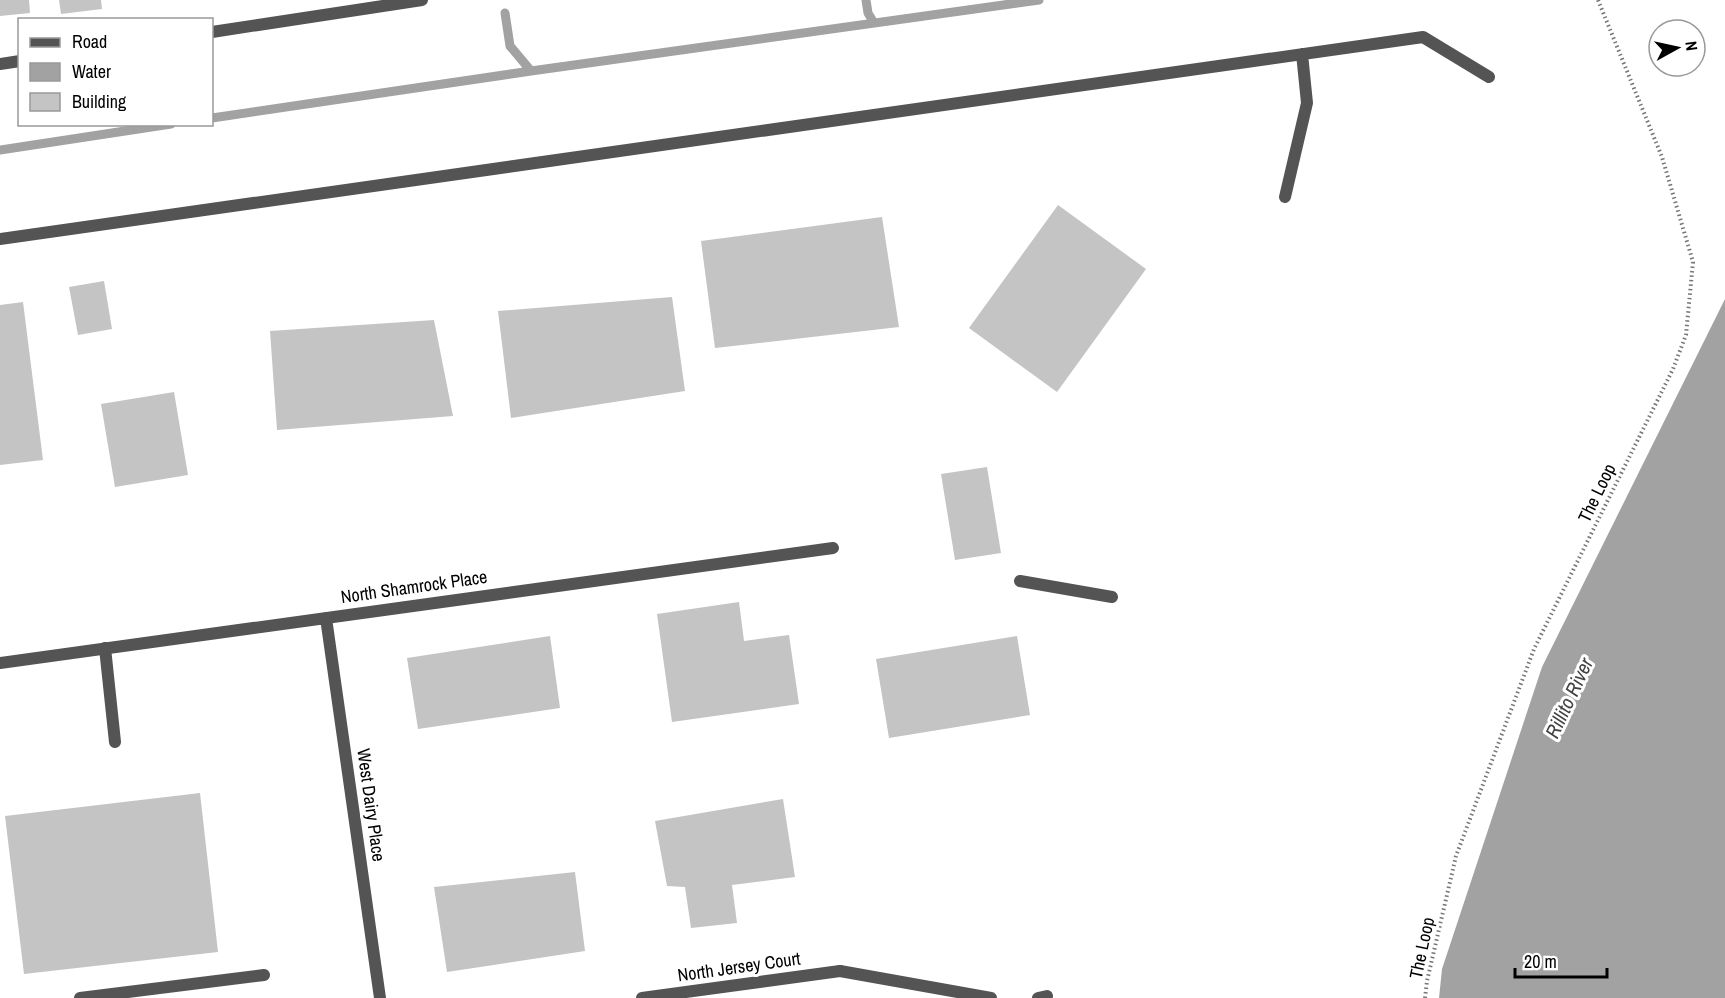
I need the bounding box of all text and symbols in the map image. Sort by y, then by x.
legend [18,18,213,126]
north arrow [1647,18,1707,78]
text: Road [72,29,107,54]
text: N [1680,40,1703,52]
text: Water [72,59,111,84]
text: Building [72,89,127,114]
street label: The Loop [1572,459,1621,526]
street label: North Shamrock Place [339,564,489,609]
water label: Rillito River [1538,653,1599,742]
street label: West Dairy Place [351,747,392,863]
street label: The Loop [1403,915,1440,981]
scale bar [1515,941,1606,979]
street label: North Jersey Court [676,946,802,988]
text: 20 m [1524,949,1557,974]

